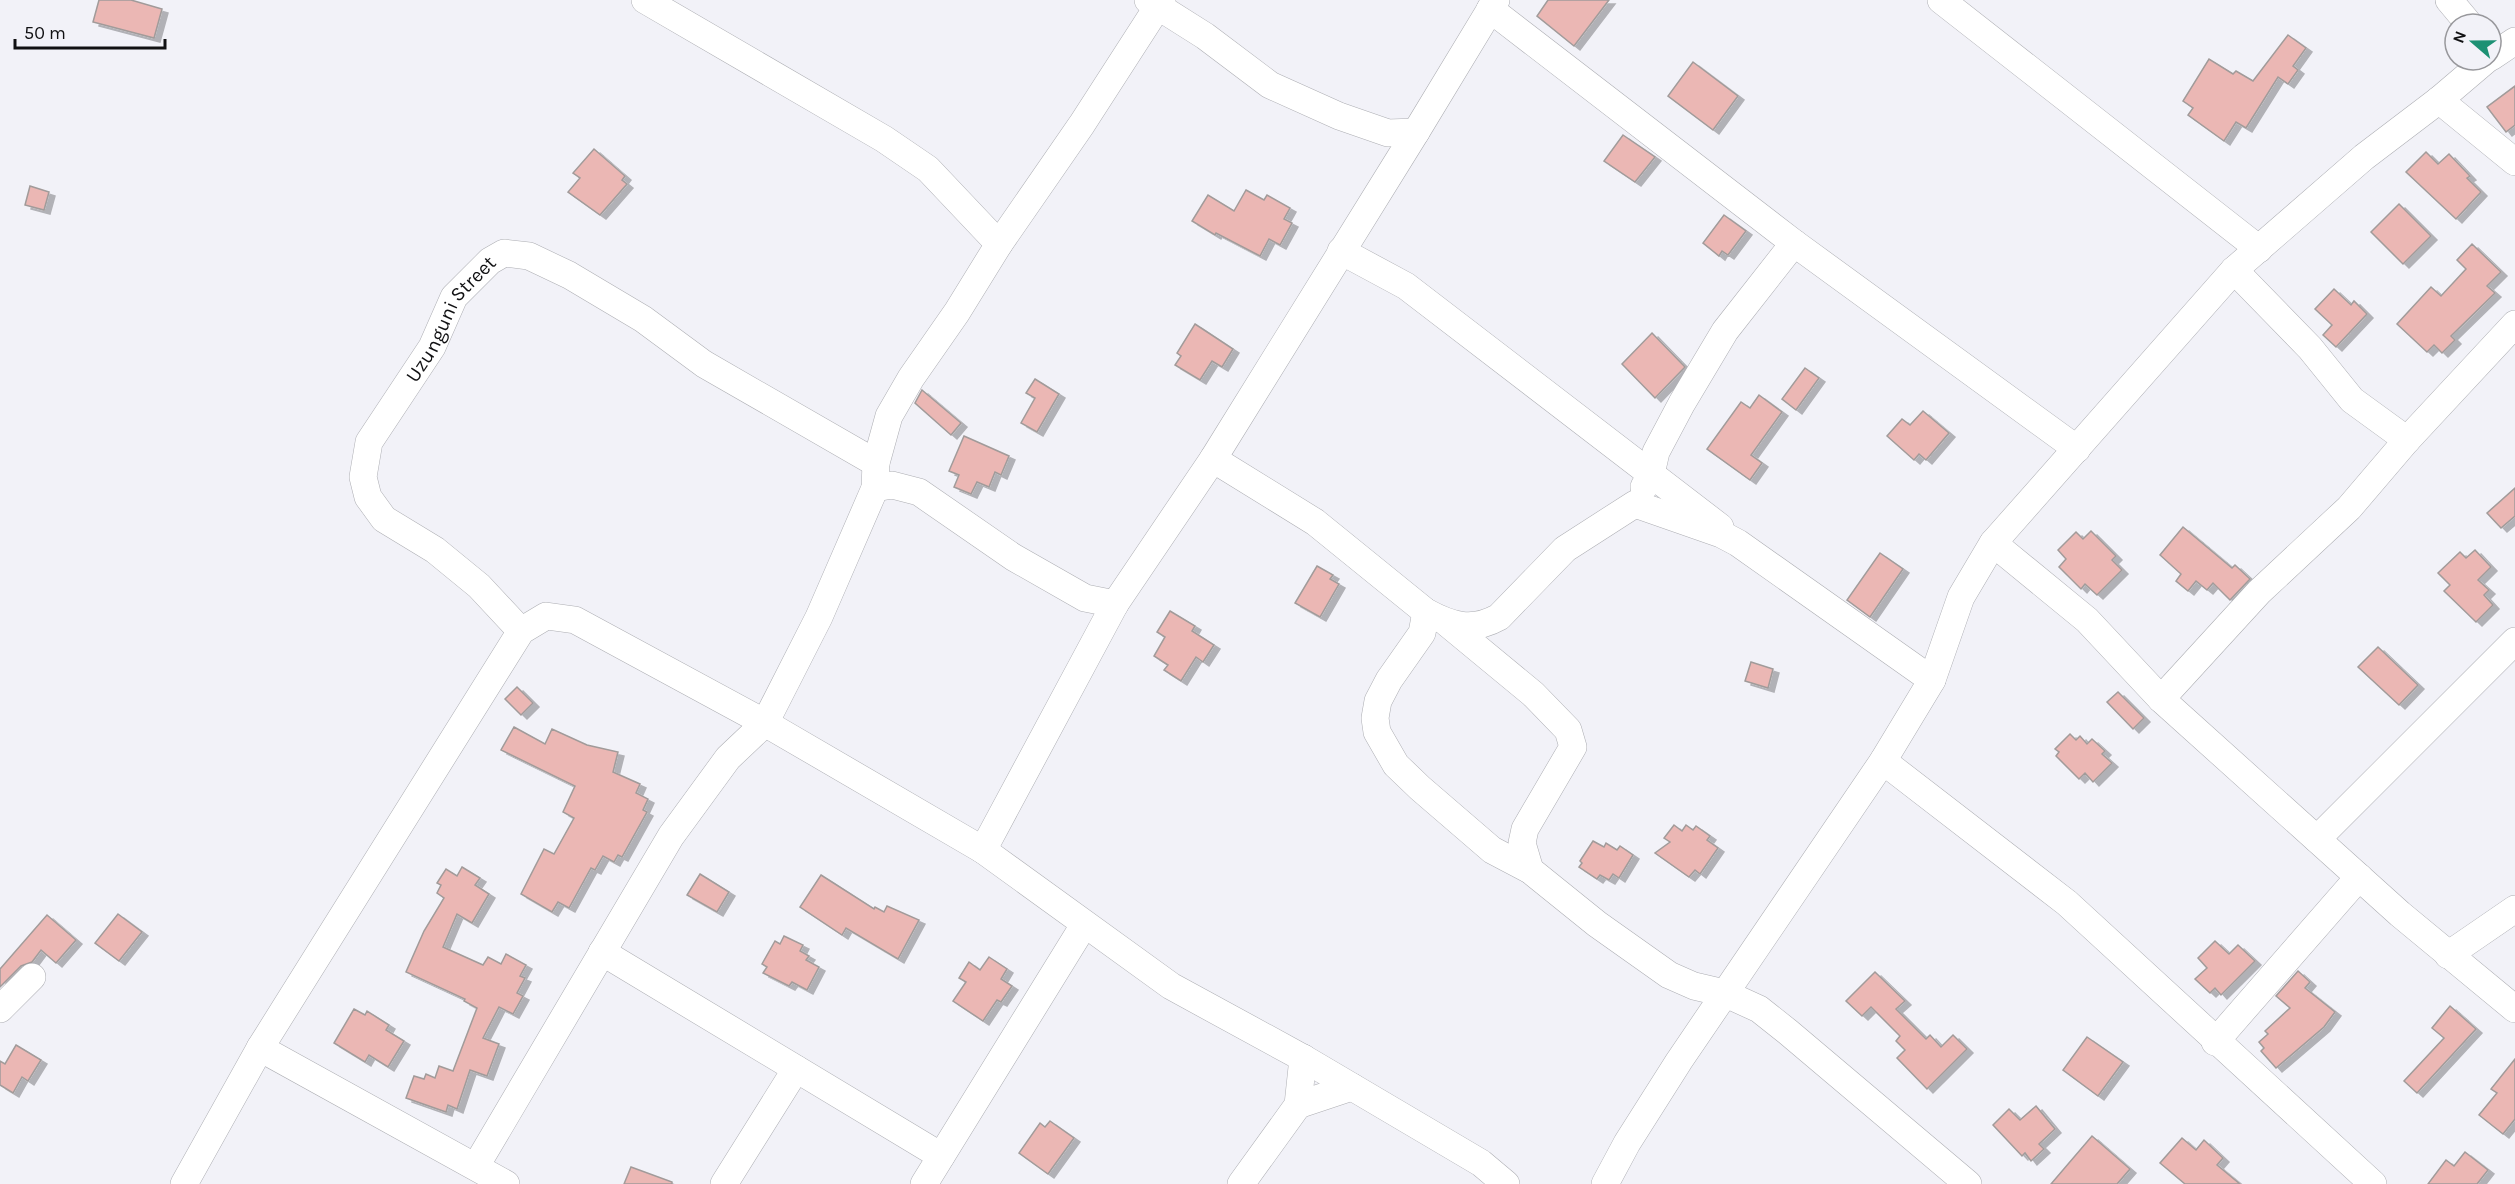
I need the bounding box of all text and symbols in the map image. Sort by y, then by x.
scale bar [15,12,165,50]
north arrow [2443,12,2503,72]
text: 50 m [24,22,66,44]
text: N [2448,28,2470,46]
street label: Uzunguni Street [401,251,501,386]

